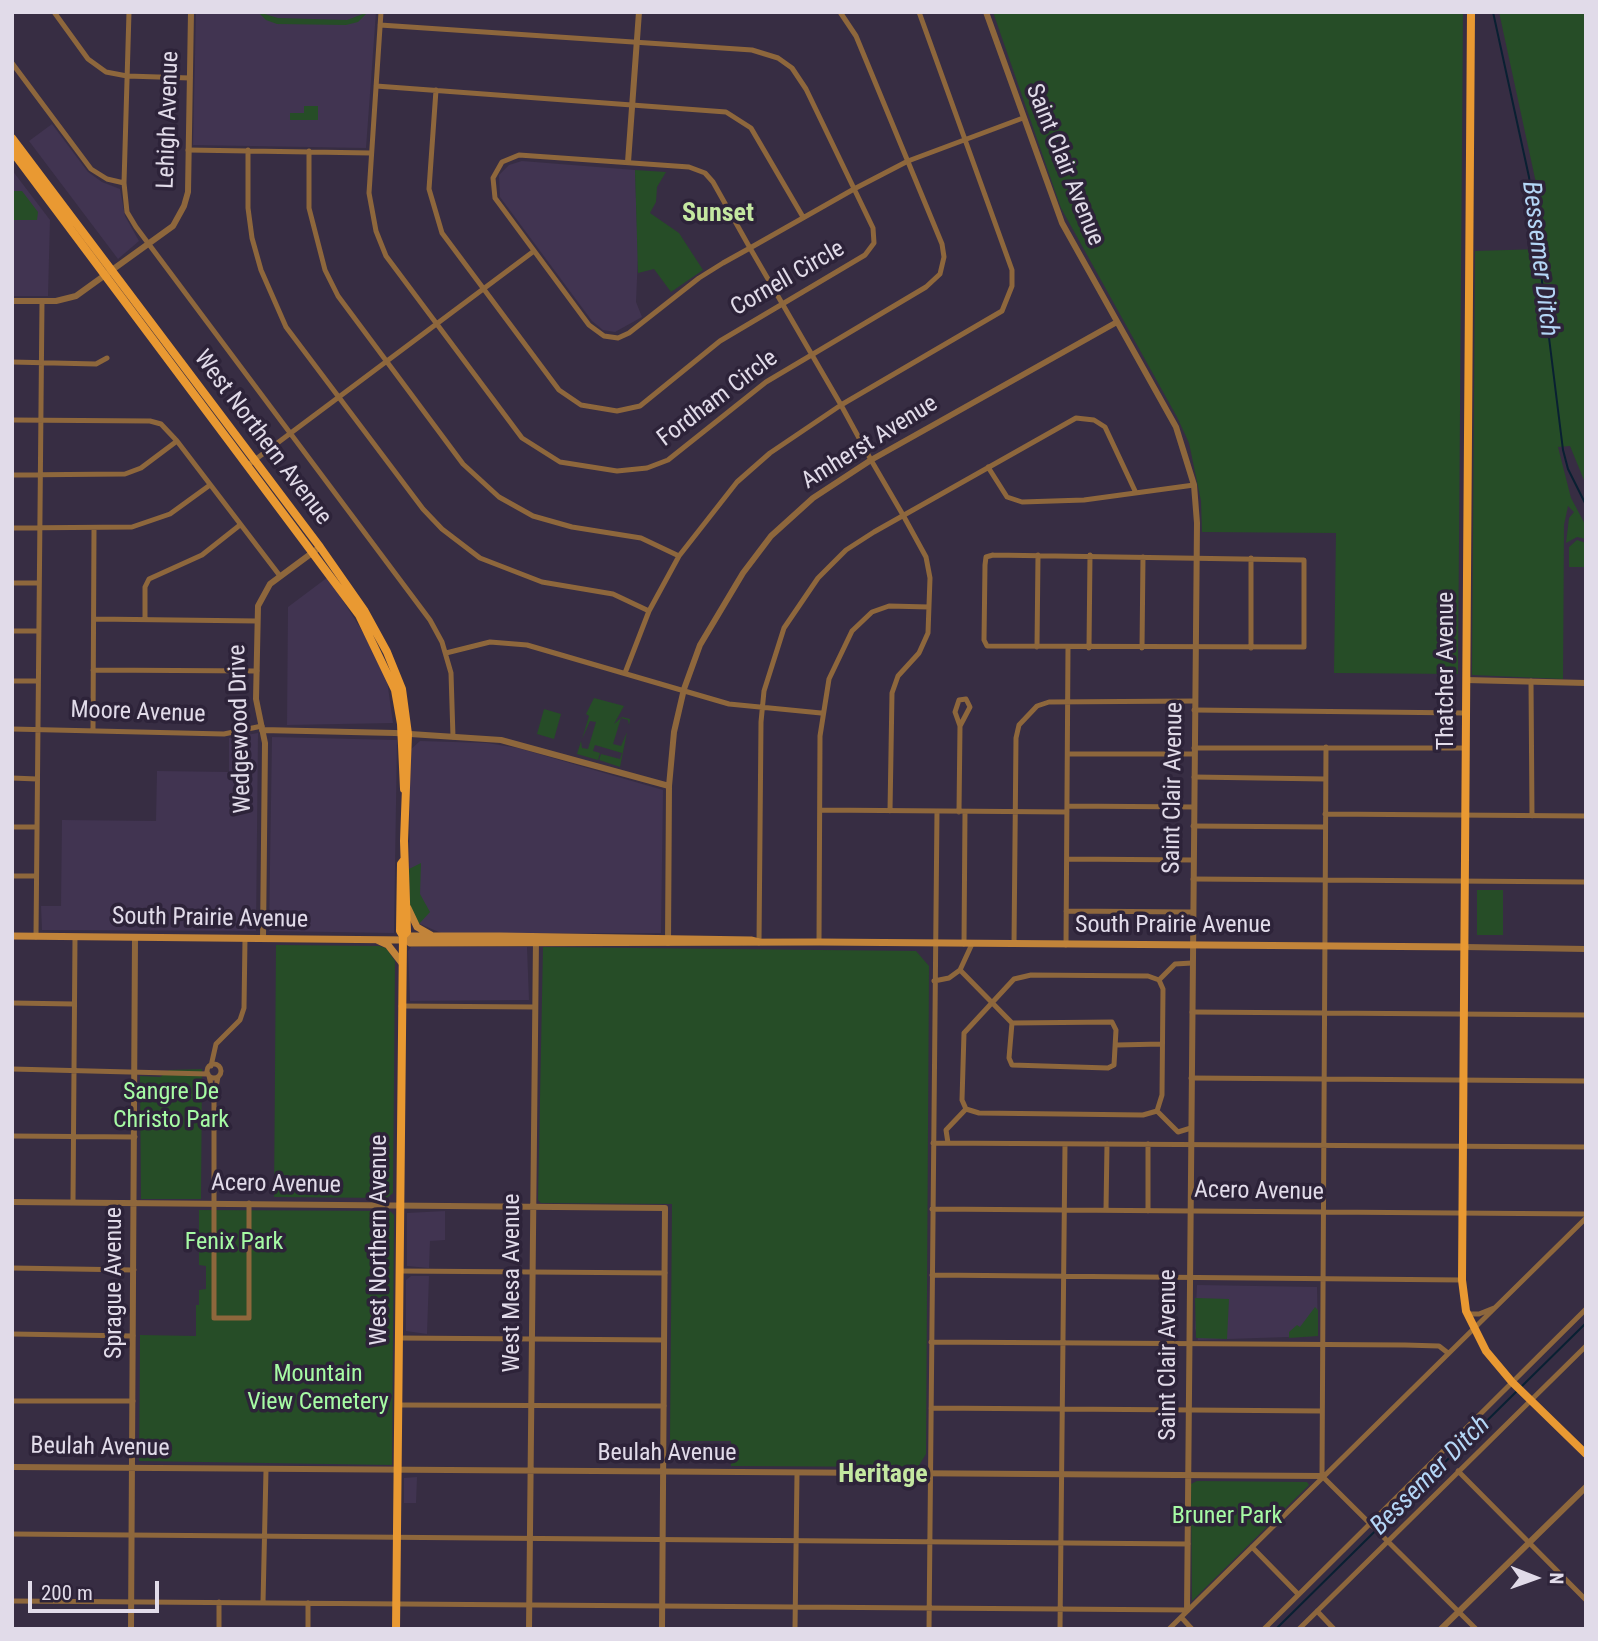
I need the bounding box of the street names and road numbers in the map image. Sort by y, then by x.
street label: Lehigh Avenue [152,51,186,189]
street label: Saint Clair Avenue [1018,80,1110,250]
street label: Cornell Circle [726,235,850,323]
street label: Fordham Circle [652,344,784,454]
street label: West Northern Avenue [187,345,337,531]
street label: Amherst Avenue [797,390,943,496]
street label: Thatcher Avenue [1433,592,1461,750]
street label: Wedgewood Drive [224,644,258,814]
street label: Moore Avenue [70,696,206,730]
street label: Saint Clair Avenue [1158,702,1190,874]
street label: South Prairie Avenue [112,903,308,935]
street label: South Prairie Avenue [1075,912,1271,940]
street label: West Northern Avenue [366,1134,394,1346]
street label: Acero Avenue [211,1169,341,1201]
street label: Acero Avenue [1194,1176,1324,1208]
street label: West Mesa Avenue [499,1193,527,1373]
street label: Sprague Avenue [101,1207,129,1359]
street label: Saint Clair Avenue [1155,1269,1183,1441]
street label: Beulah Avenue [30,1432,170,1464]
street label: Beulah Avenue [597,1440,737,1468]

